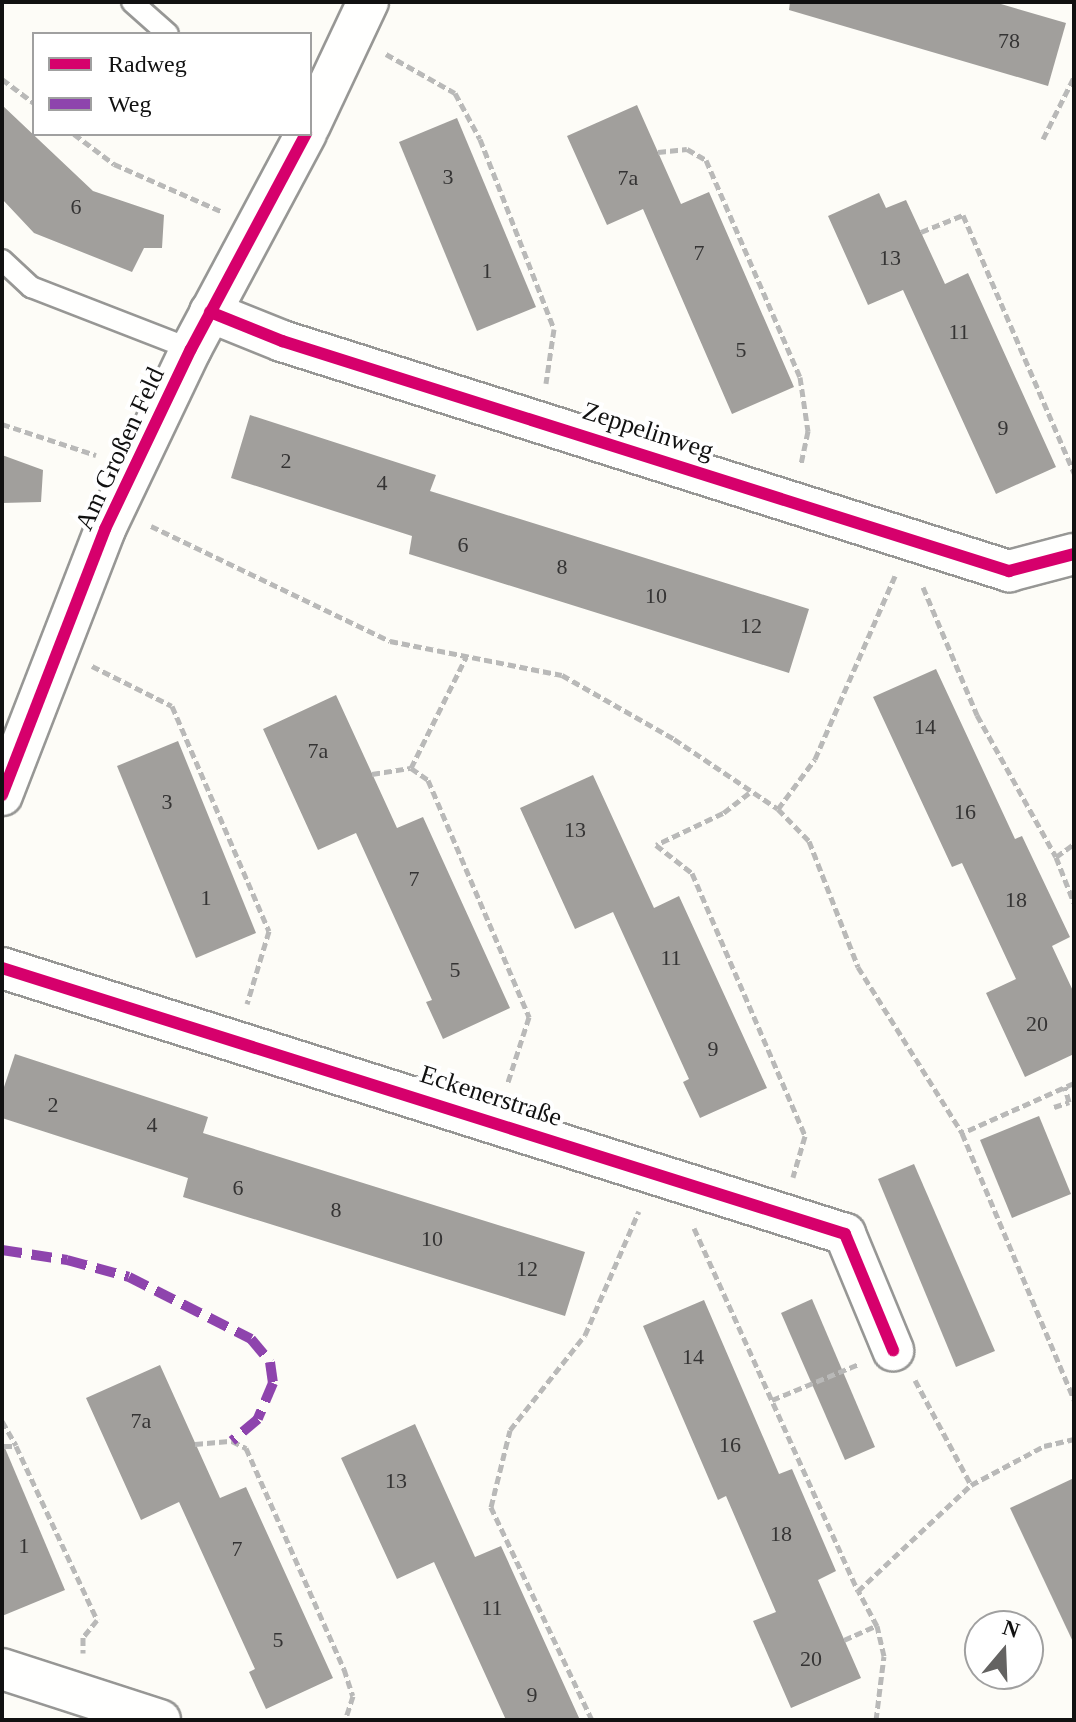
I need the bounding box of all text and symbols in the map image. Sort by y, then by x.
house number: 78 [998,28,1020,54]
legend [32,32,312,136]
text: Radweg [108,51,187,77]
text: Weg [108,91,151,117]
house number: 3 [442,164,454,190]
house number: 7a [618,165,638,191]
house number: 6 [70,194,82,220]
house number: 7 [694,240,704,266]
house number: 13 [879,245,901,271]
house number: 1 [482,258,492,284]
house number: 11 [948,319,970,345]
house number: 5 [736,337,746,363]
street label: Am Großen Feld [69,363,171,535]
street label: Zeppelinweg [579,395,717,467]
house number: 9 [998,415,1008,441]
house number: 2 [280,448,292,474]
house number: 4 [376,470,388,496]
house number: 6 [458,532,468,558]
house number: 8 [556,554,568,580]
house number: 10 [645,583,667,609]
house number: 12 [740,613,762,639]
house number: 14 [914,714,936,740]
house number: 7a [308,738,328,764]
house number: 3 [162,789,172,815]
house number: 16 [954,799,976,825]
house number: 13 [564,817,586,843]
house number: 7 [408,866,420,892]
house number: 1 [200,885,212,911]
house number: 18 [1005,887,1027,913]
house number: 11 [660,945,682,971]
house number: 5 [450,957,460,983]
house number: 20 [1026,1011,1048,1037]
house number: 9 [708,1036,718,1062]
street label: Eckenerstraße [416,1058,566,1134]
house number: 2 [48,1092,58,1118]
house number: 4 [146,1112,158,1138]
house number: 6 [232,1175,244,1201]
house number: 8 [330,1197,342,1223]
house number: 10 [421,1226,443,1252]
house number: 12 [516,1256,538,1282]
house number: 14 [682,1344,704,1370]
house number: 7a [131,1408,151,1434]
house number: 16 [719,1432,741,1458]
house number: 13 [385,1468,407,1494]
house number: 18 [770,1521,792,1547]
house number: 1 [18,1533,30,1559]
house number: 7 [232,1536,242,1562]
house number: 11 [481,1595,503,1621]
north arrow [964,1610,1044,1690]
text: N [1000,1614,1023,1643]
house number: 5 [272,1627,284,1653]
house number: 20 [800,1646,822,1672]
house number: 9 [526,1682,538,1708]

